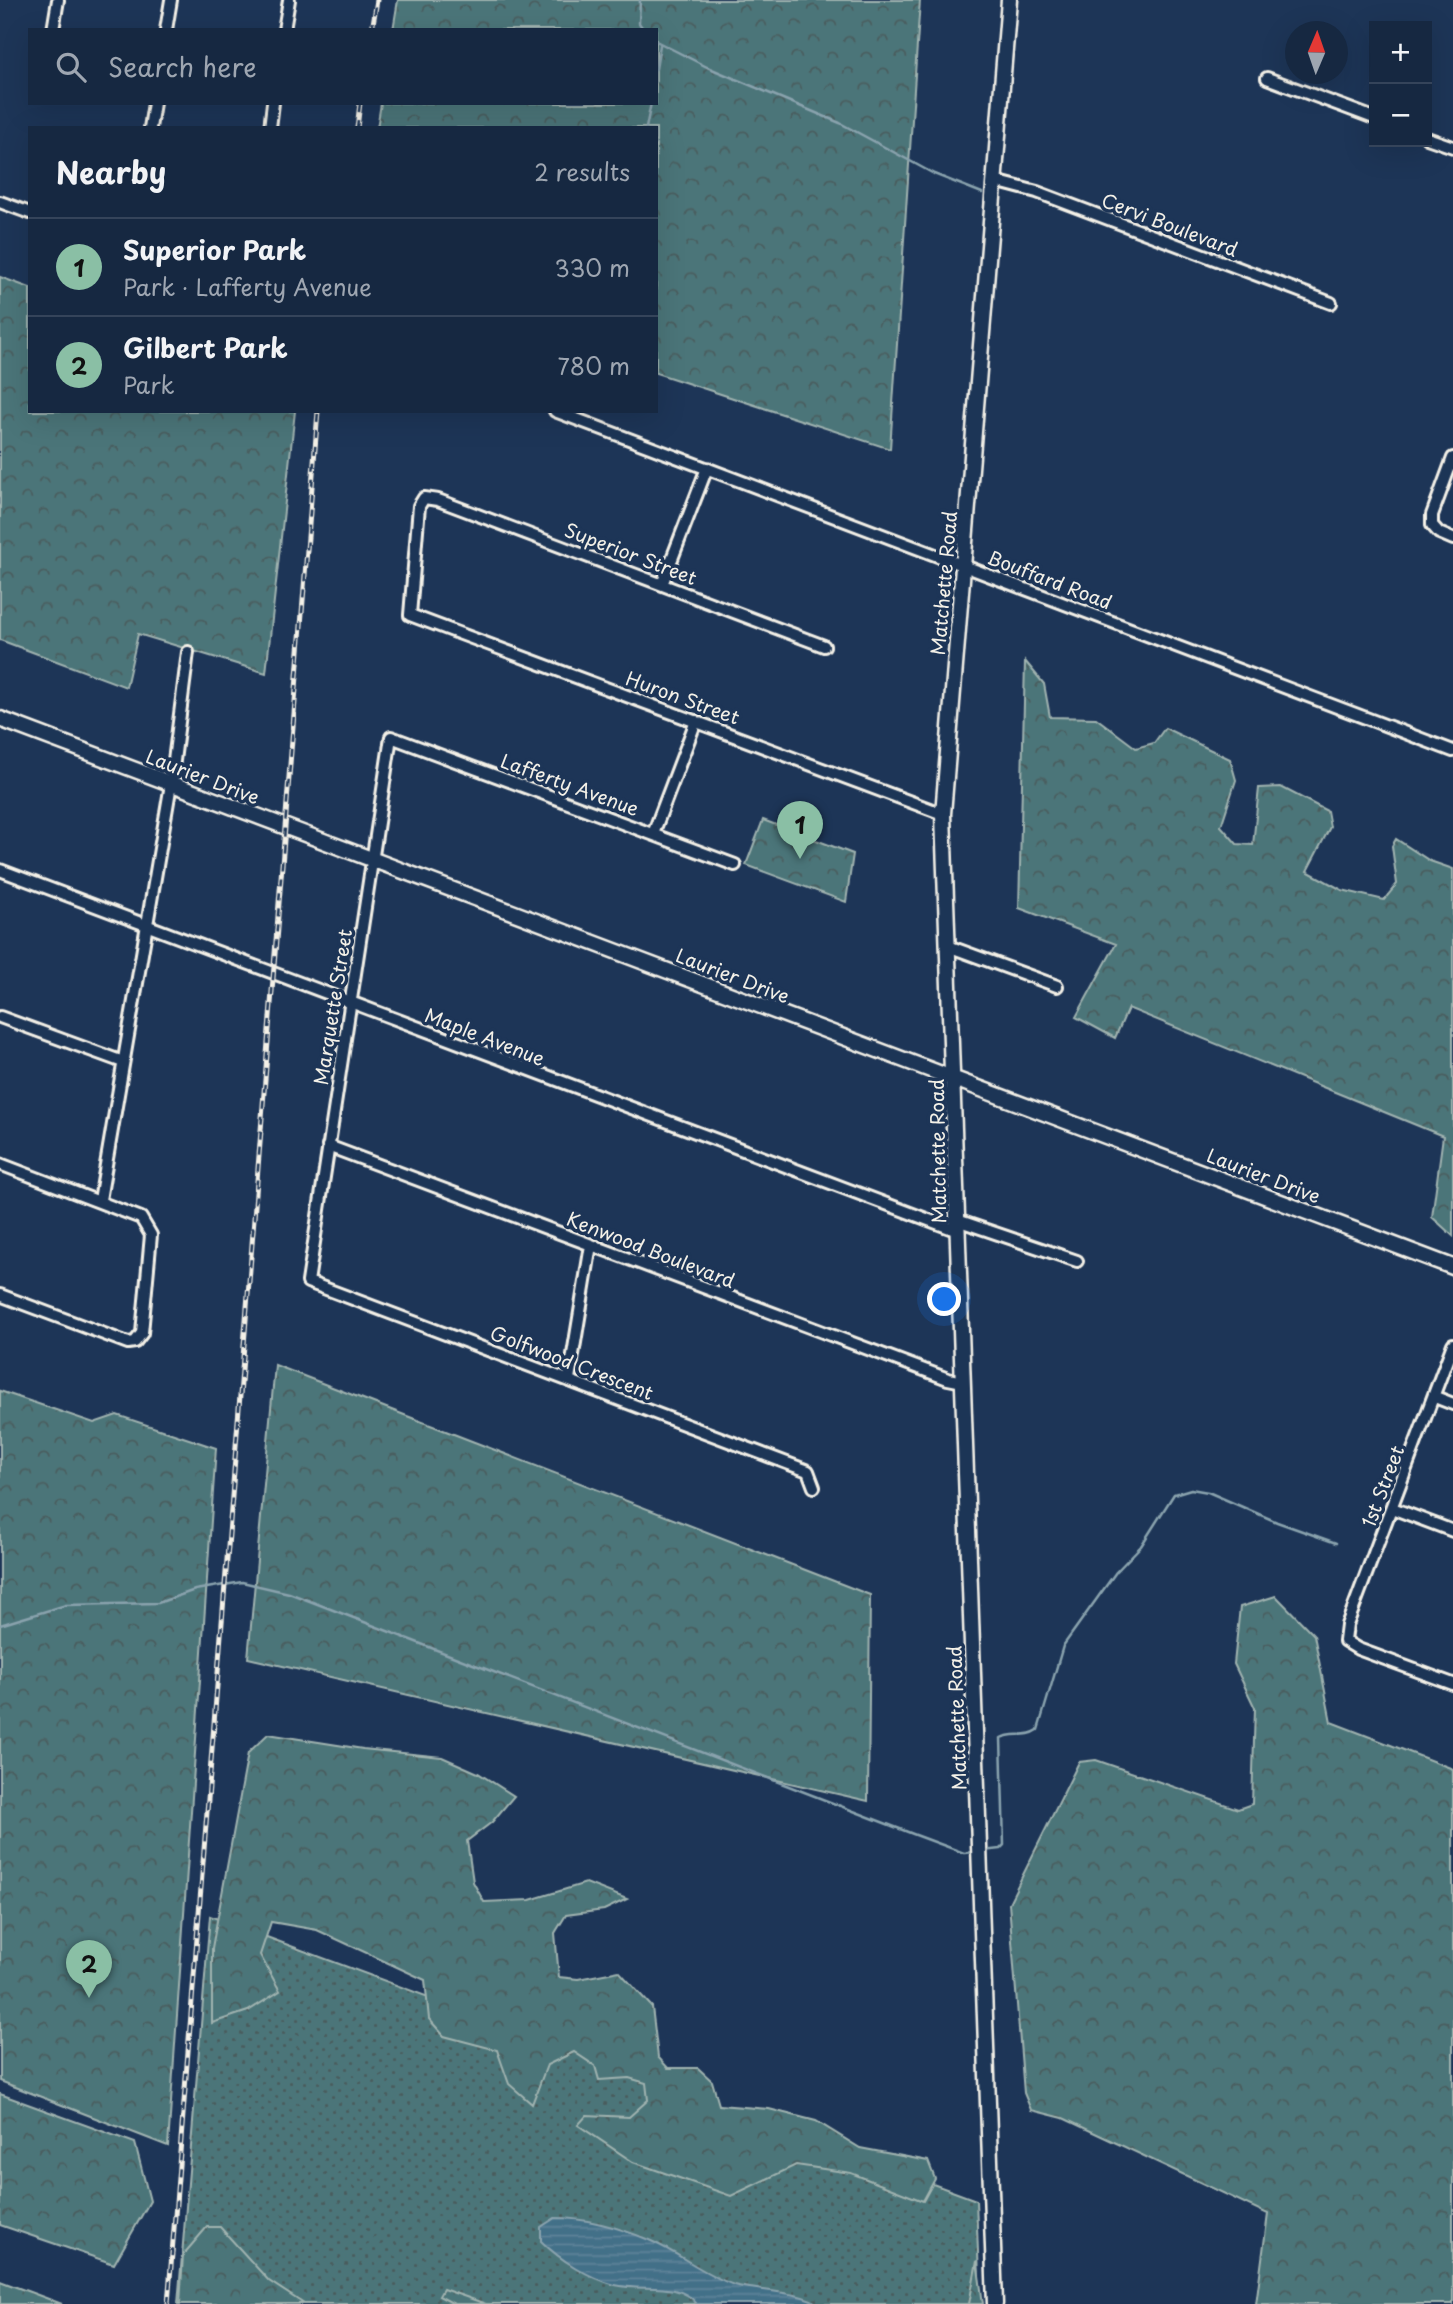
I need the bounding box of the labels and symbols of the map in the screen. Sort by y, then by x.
north arrow [1285,21,1348,84]
street label: Cervi Boulevard [1098,185,1243,263]
street label: Matchette Road [923,510,963,656]
street label: Superior Street [561,515,701,591]
street label: Bouffard Road [984,542,1116,616]
street label: Huron Street [622,663,744,731]
street label: Laurier Drive [142,741,264,811]
street label: Lafferty Avenue [497,746,643,822]
pin: 1 [777,801,823,859]
street label: Marquette Street [306,927,358,1087]
street label: Laurier Drive [672,940,794,1010]
street label: Maple Avenue [421,1000,549,1072]
street label: Matchette Road [922,1078,952,1224]
street label: Laurier Drive [1203,1140,1325,1210]
street label: Kenwood Boulevard [563,1204,740,1294]
your location [927,1282,961,1316]
street label: Golfwood Crescent [486,1318,658,1406]
street label: 1st Street [1354,1441,1410,1531]
street label: Matchette Road [939,1645,973,1791]
pin: 2 [66,1940,112,1998]

